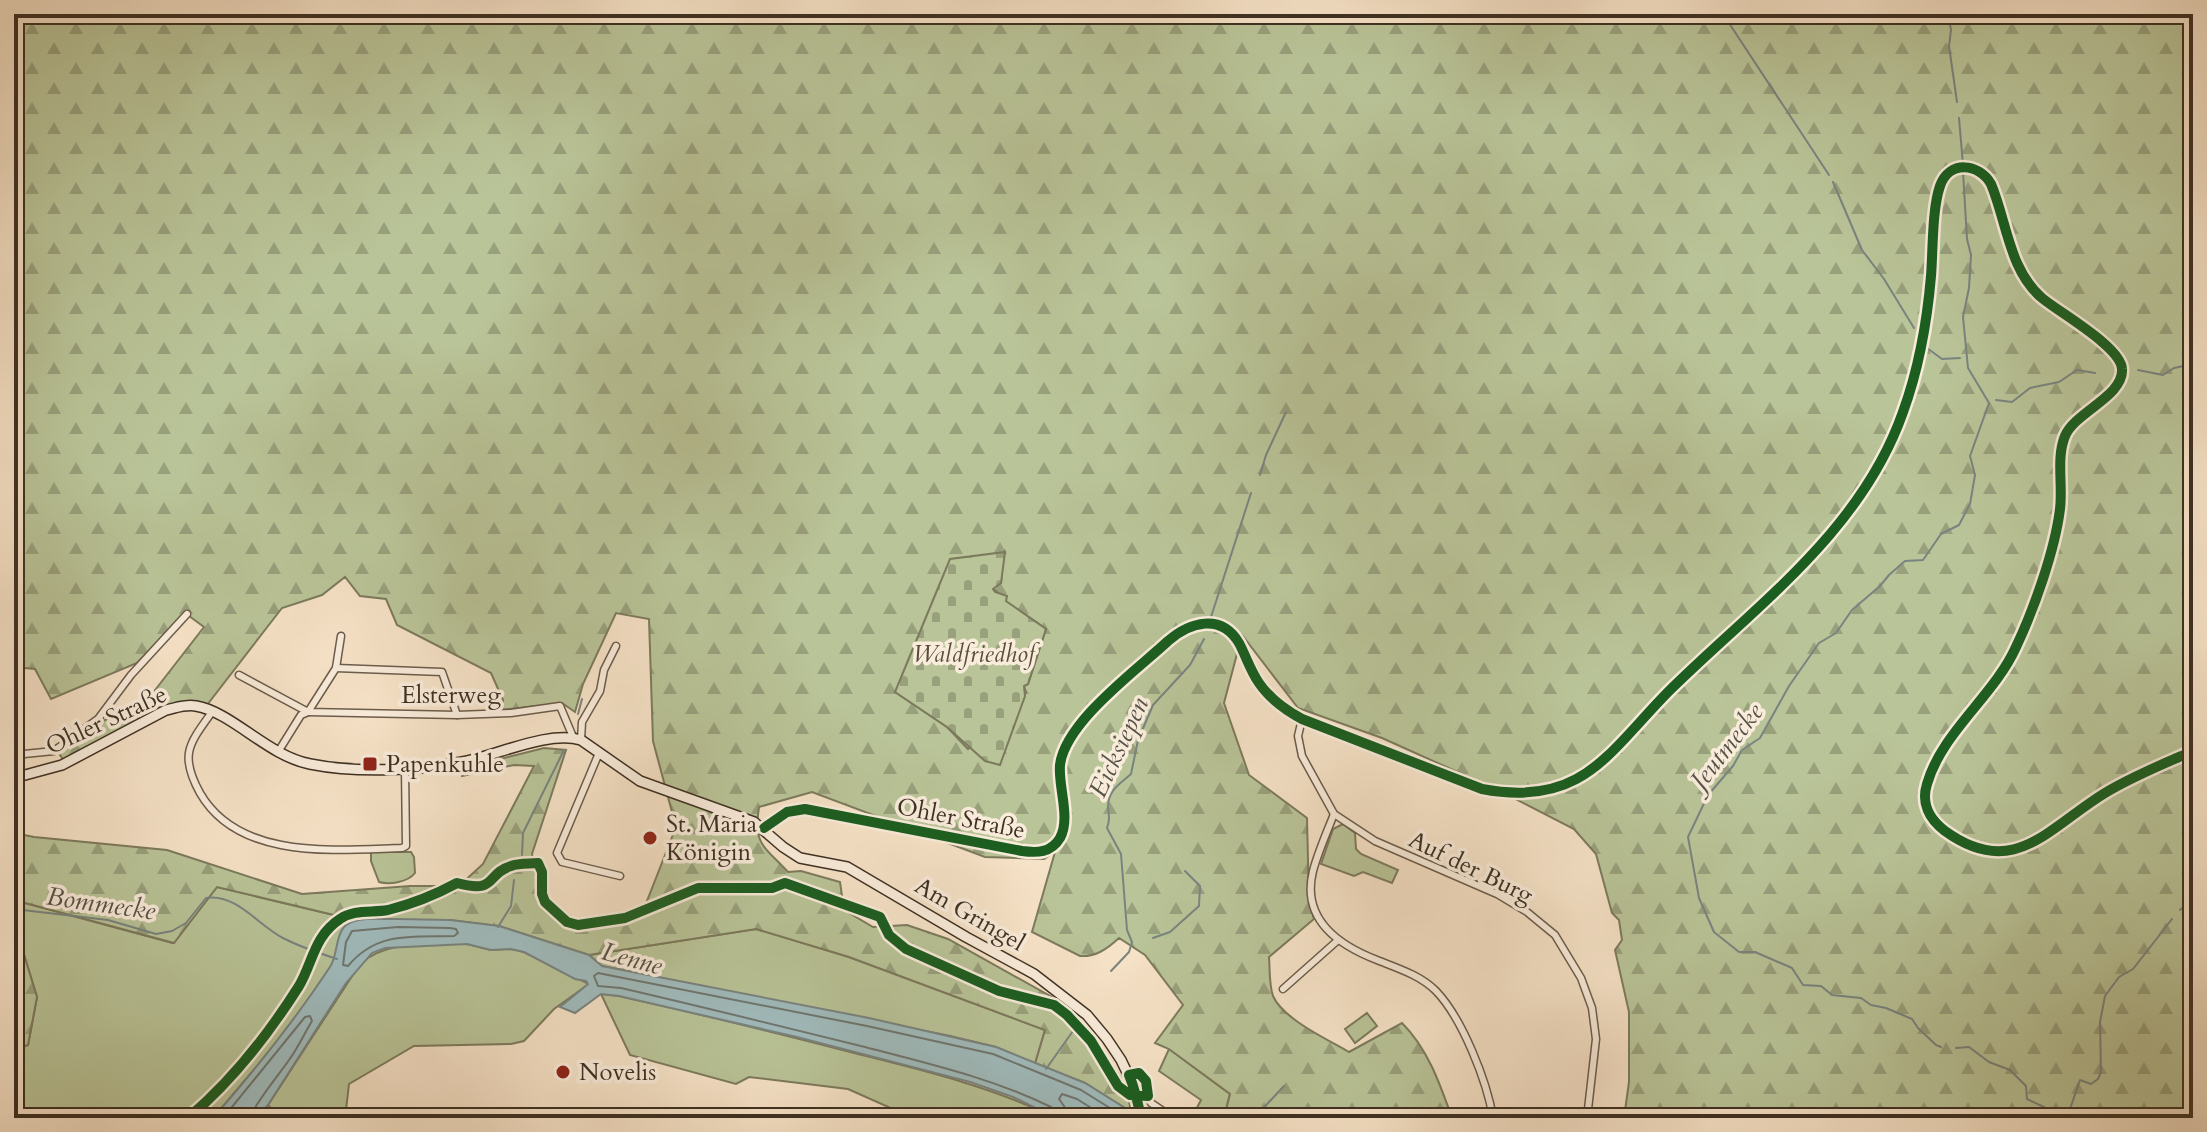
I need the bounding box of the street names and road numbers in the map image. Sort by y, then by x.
street label: Ohler Straße [40,678,172,763]
street label: Elsterweg [401,679,501,712]
street label: Ohler Straße [894,790,1028,847]
street label: Auf der Burg [1403,823,1539,912]
street label: Am Gringel [908,870,1031,959]

